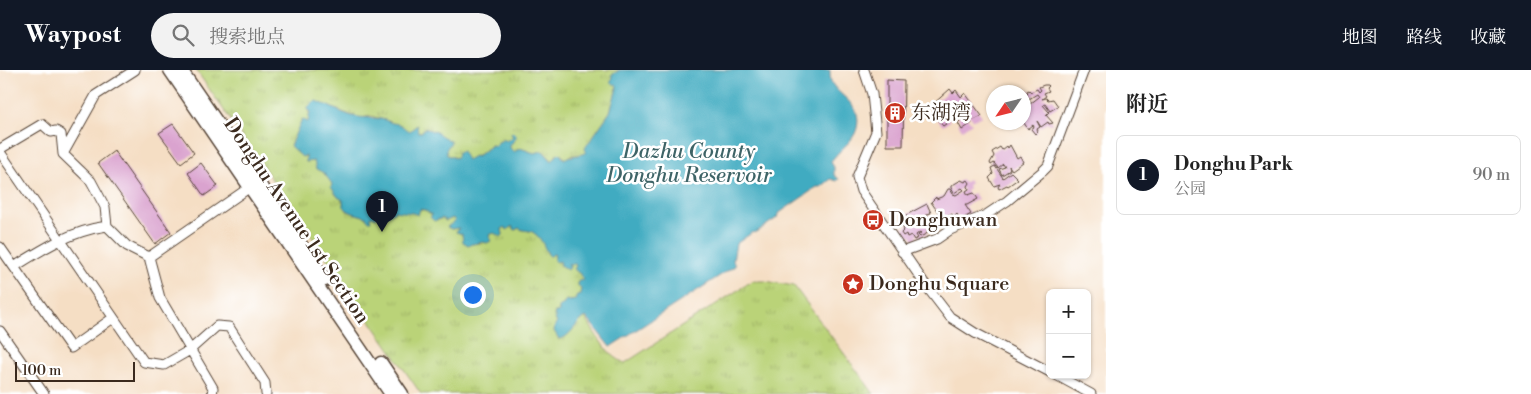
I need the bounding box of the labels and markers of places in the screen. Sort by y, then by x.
building icon: 东湖湾 [883,101,907,125]
place label: 东湖湾 [911,101,971,126]
pin: 1 [366,191,398,232]
bus stop icon: Donghuwan [861,208,885,232]
place label: Donghuwan [889,208,997,233]
place icon: Donghu Square [841,272,865,296]
place label: Donghu Square [869,272,1009,297]

